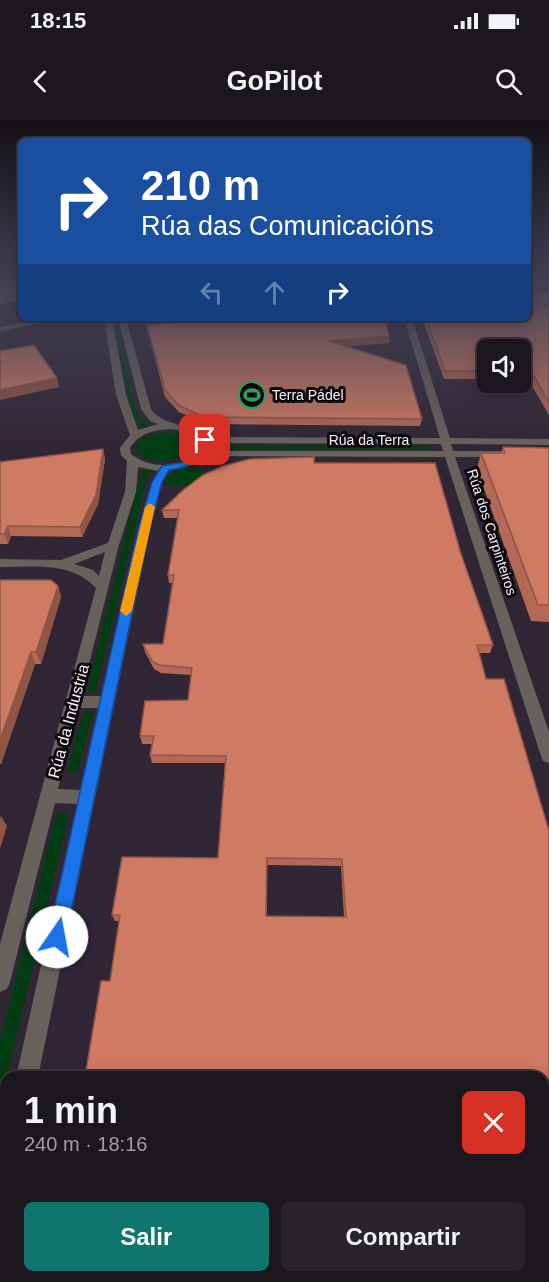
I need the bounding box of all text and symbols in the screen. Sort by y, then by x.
text: 18:15 [30,8,86,33]
icon: back [24,65,57,98]
icon: search [492,65,525,98]
text: GoPilot [227,66,323,96]
icon: right [42,162,120,240]
text: 210 m [141,162,260,209]
text: Rúa das Comunicacións [141,211,434,241]
icon: left [195,276,228,309]
icon: ahead [258,276,291,309]
icon: right [321,276,354,309]
map controls [477,339,531,393]
button: sound [477,339,531,393]
sports icon: Terra Pádel [237,380,267,410]
place label: Terra Pádel [272,387,344,403]
pin [179,414,230,465]
icon: arrive [188,423,221,456]
street label: Rúa da Terra [329,432,410,448]
street label: Rúa dos Carpinteiros [464,467,520,597]
street label: Rúa da Industria [45,662,92,780]
position arrow [25,905,89,969]
text: 1 min [24,1090,118,1131]
button: close [462,1091,525,1154]
text: 240 m · 18:16 [24,1133,147,1155]
button: Salir [24,1202,269,1271]
button: Compartir [281,1202,525,1271]

